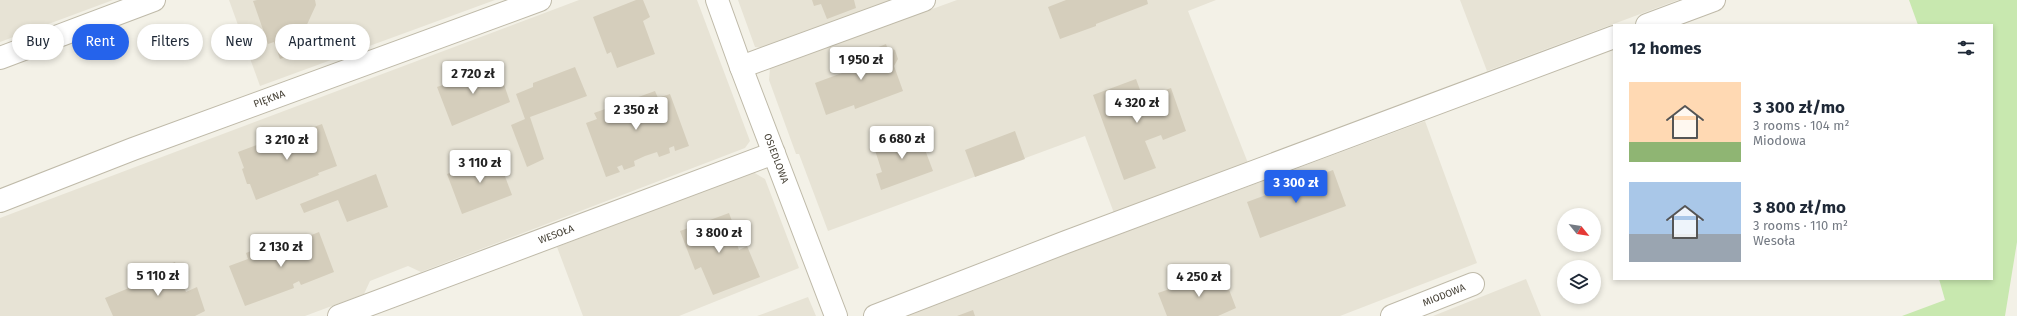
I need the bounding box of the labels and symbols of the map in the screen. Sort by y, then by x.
pin: 1 950 zł [820,47,902,81]
pin: 2 720 zł [432,61,514,95]
street label: PIĘKNA [252,88,287,110]
pin: 4 320 zł [1096,90,1178,124]
pin: 2 350 zł [595,97,677,131]
pin: 6 680 zł [861,126,943,160]
pin: 3 210 zł [246,127,328,161]
street label: OSIEDLOWA [761,132,791,185]
pin: 3 110 zł [439,150,521,184]
pin: 3 300 zł [1255,170,1337,204]
north arrow [1557,208,1601,252]
pin: 3 800 zł [678,220,760,254]
street label: WESOŁA [537,222,576,247]
pin: 2 130 zł [240,234,322,268]
pin: 5 110 zł [117,263,199,297]
pin: 4 250 zł [1158,264,1240,298]
street label: MIODOWA [1421,281,1467,309]

